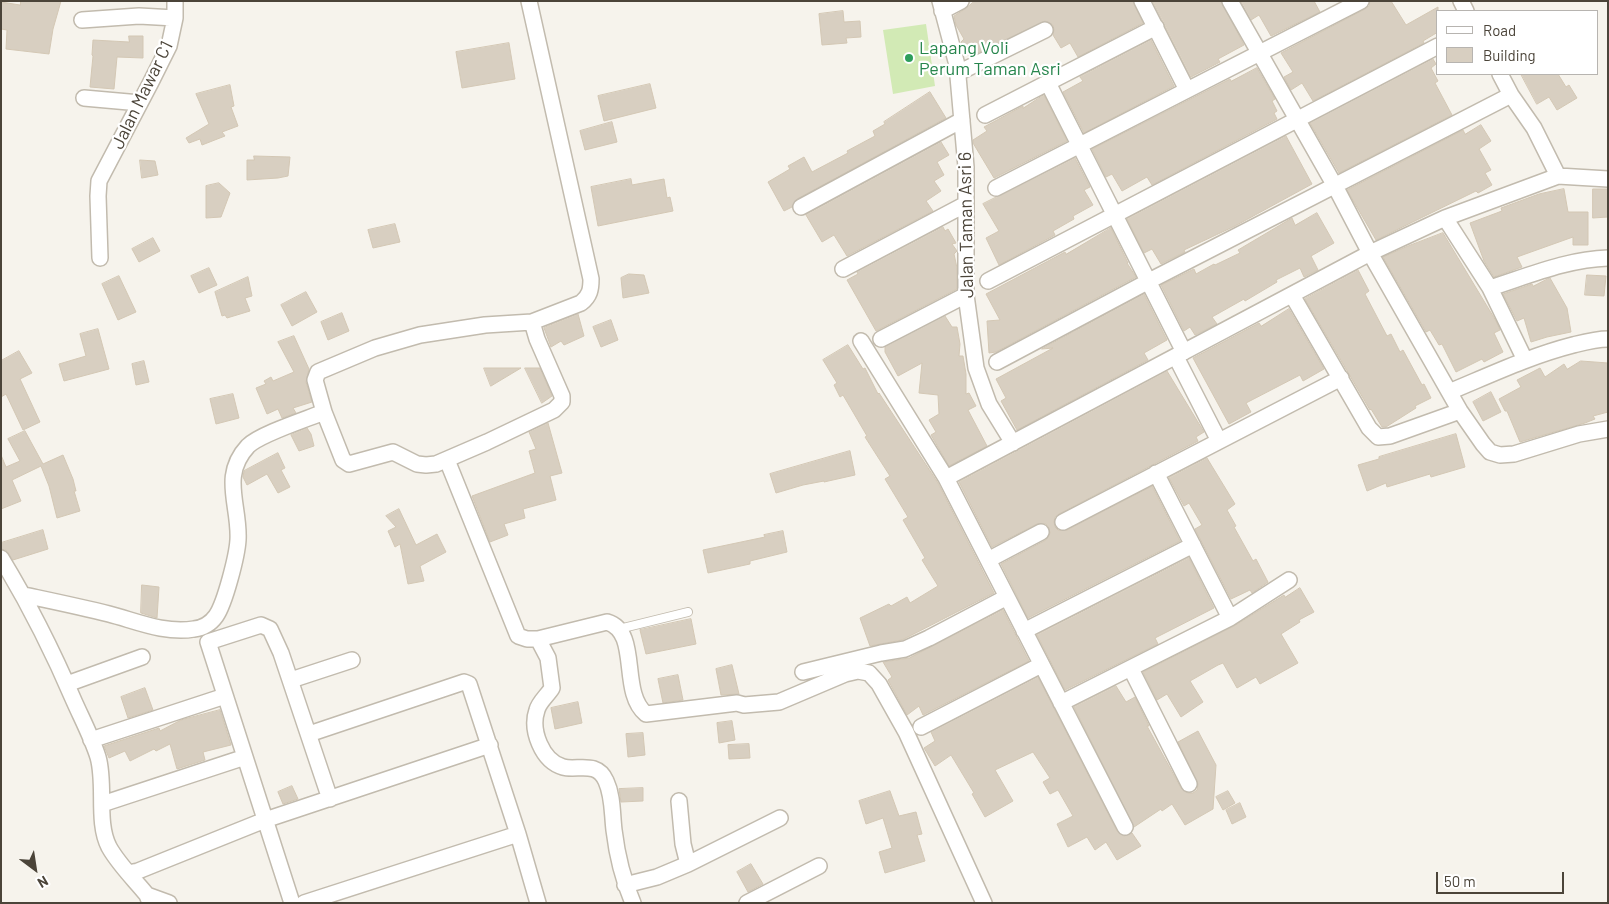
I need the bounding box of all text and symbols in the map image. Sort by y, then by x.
legend [1436,10,1599,75]
text: Road [1483,21,1516,39]
street label: Jalan Mawar C1 [107,37,177,153]
place label: Lapang Voli Perum Taman Asri [919,37,1061,80]
text: Building [1483,46,1536,64]
marker: Lapang Voli Perum Taman Asri [903,52,915,64]
street label: Jalan Taman Asri 6 [954,152,978,298]
north arrow [10,844,60,894]
scale bar [1439,862,1566,894]
text: 50 m [1444,872,1476,890]
text: N [35,873,51,892]

